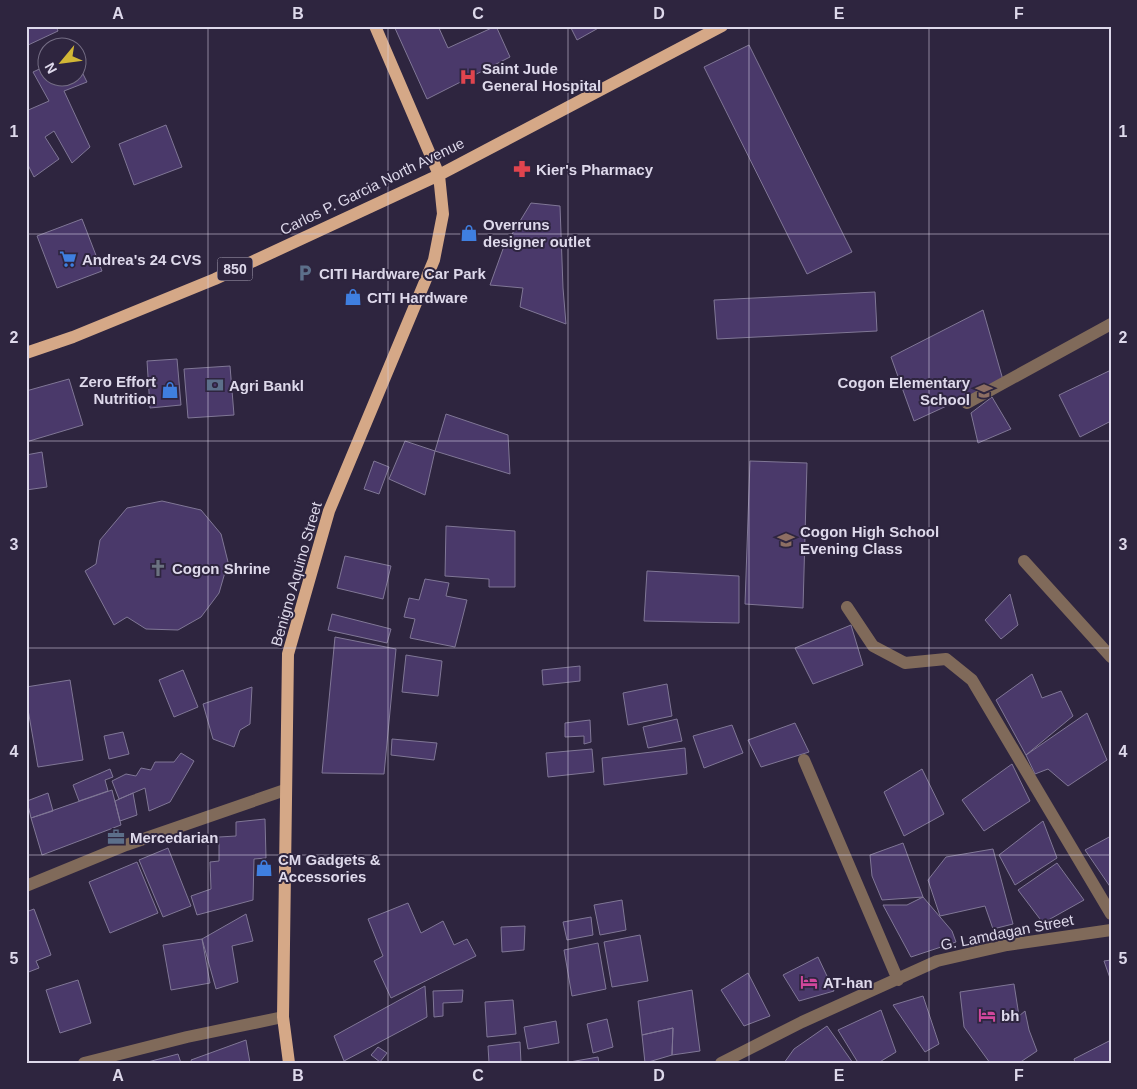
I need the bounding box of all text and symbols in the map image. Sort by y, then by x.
text: A [112,5,124,22]
text: B [292,5,304,22]
text: C [472,5,484,22]
text: D [653,5,665,22]
text: E [834,5,845,22]
text: F [1014,5,1024,22]
north arrow [38,38,88,88]
text: N [41,60,60,77]
place label: Saint Jude General Hospital [482,60,601,94]
hospital icon: Saint Jude General Hospital [458,67,478,87]
text: 1 [10,123,19,140]
text: 1 [1119,123,1128,140]
street label: Carlos P. Garcia North Avenue [277,134,467,238]
pharmacy icon: Kier's Pharmacy [512,159,532,179]
place label: Kier's Pharmacy [536,161,654,178]
place label: Overruns designer outlet [483,216,591,250]
shop icon: Overruns designer outlet [459,223,479,243]
supermarket icon: Andrea's 24 CVS [58,249,78,269]
place label: Andrea's 24 CVS [82,251,201,268]
road number: 850 [218,258,252,280]
parking icon: CITI Hardware Car Park [295,263,315,283]
place label: CITI Hardware Car Park [319,265,486,282]
shop icon: CITI Hardware [343,287,363,307]
place label: CITI Hardware [367,289,468,306]
text: 2 [10,329,19,346]
text: 2 [1119,329,1128,346]
place label: Zero Effort Nutrition [79,373,156,407]
place label: Cogon Elementary School [837,374,971,408]
bank icon: Agri Bankl [205,375,225,395]
place label: Agri Bankl [229,377,304,394]
shop icon: Zero Effort Nutrition [160,380,180,400]
school or university icon: Cogon Elementary School [974,381,994,401]
street label: Benigno Aquino Street [267,499,325,648]
place label: Cogon High School Evening Class [800,523,939,557]
school or university icon: Cogon High School Evening Class [776,530,796,550]
text: 3 [10,536,19,553]
text: 3 [1119,536,1128,553]
church icon: Cogon Shrine [148,558,168,578]
place label: Cogon Shrine [172,560,270,577]
text: 4 [10,743,19,760]
text: 4 [1119,743,1128,760]
office icon: Mercedarian [106,827,126,847]
place label: Mercedarian [130,829,218,846]
place label: CM Gadgets & Accessories [278,851,381,885]
shop icon: CM Gadgets & Accessories [254,858,274,878]
street label: G. Lamdagan Street [939,911,1076,953]
text: 5 [10,950,19,967]
text: 5 [1119,950,1128,967]
hotel icon: AT-han [799,972,819,992]
place label: AT-han [823,974,873,991]
hotel icon: bh [977,1005,997,1025]
place label: bh [1001,1007,1019,1024]
text: A [112,1067,124,1084]
text: B [292,1067,304,1084]
text: C [472,1067,484,1084]
text: D [653,1067,665,1084]
text: E [834,1067,845,1084]
text: F [1014,1067,1024,1084]

